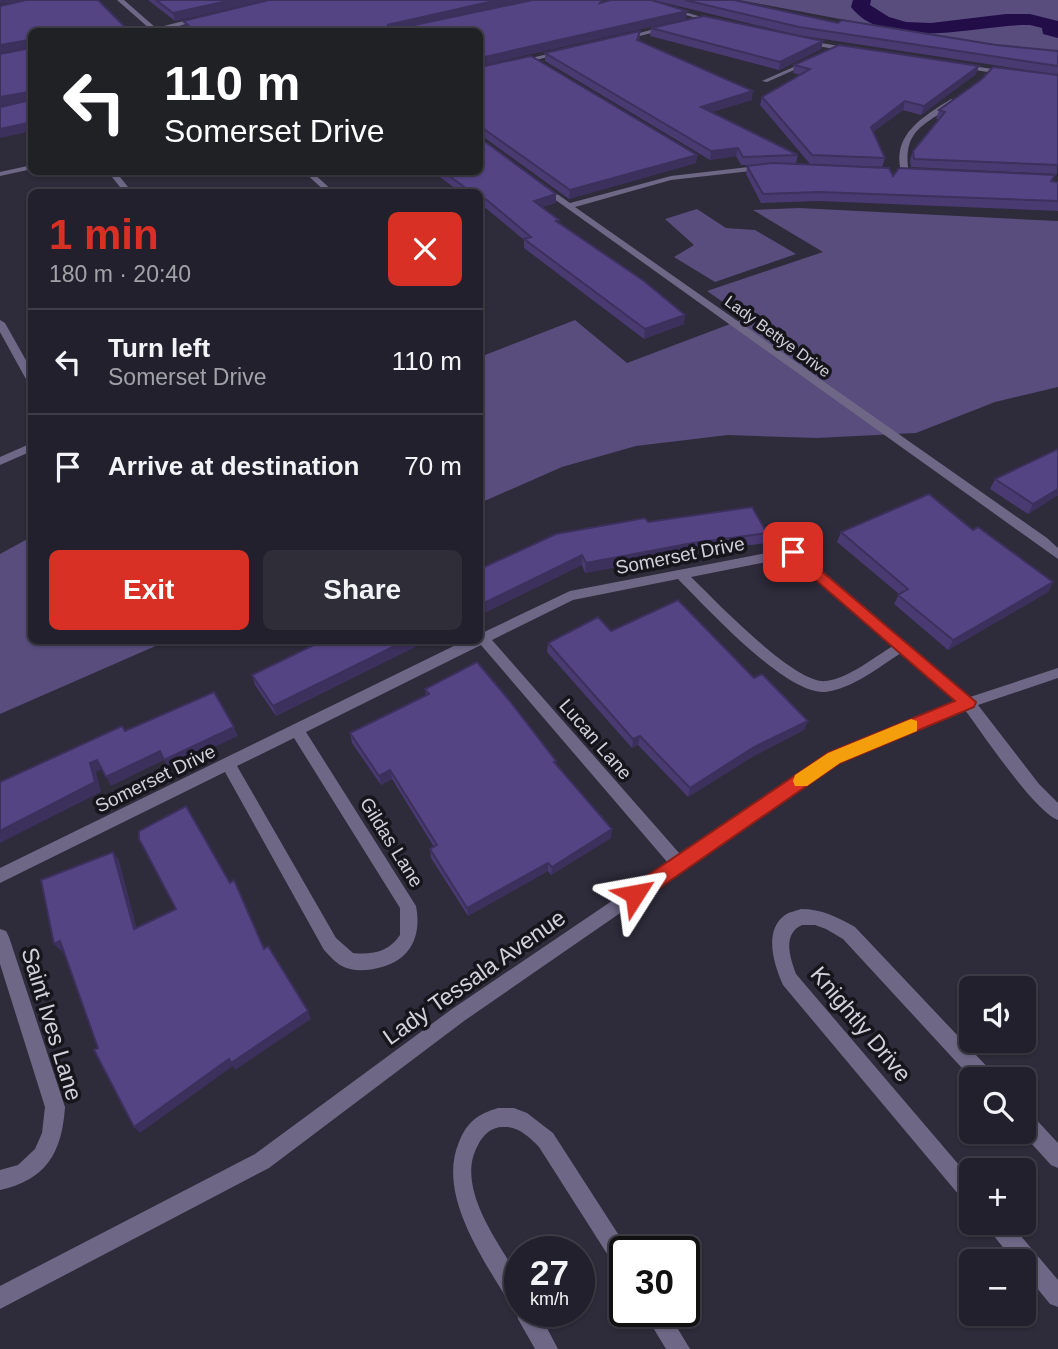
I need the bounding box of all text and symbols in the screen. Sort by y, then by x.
icon: left [49,56,140,147]
text: 110 m [164,56,300,110]
text: Somerset Drive [164,113,385,149]
text: 1 min [49,211,159,258]
button: close [388,212,462,286]
text: 180 m · 20:40 [49,261,191,287]
street label: Lady Bettye Drive [722,292,834,380]
text: Turn left [108,333,210,363]
icon: left [49,343,87,381]
text: 110 m [392,346,462,376]
text: Somerset Drive [108,364,266,390]
icon: arrive [49,448,87,486]
text: Arrive at destination [108,451,359,481]
text: 70 m [404,451,462,481]
pin [763,522,823,582]
street label: Somerset Drive [614,533,746,578]
icon: arrive [774,533,812,571]
button: Exit [49,550,249,630]
button: Share [263,550,462,630]
street label: Lucan Lane [555,695,636,784]
street label: Somerset Drive [92,740,219,817]
street label: Gildas Lane [356,794,427,891]
position arrow [598,857,672,931]
street label: Lady Tessala Avenue [378,904,570,1050]
street label: Saint Ives Lane [16,944,88,1104]
street label: Knightly Drive [805,961,917,1087]
map controls [959,976,1036,1326]
button: sound [959,976,1036,1053]
button: search [959,1067,1036,1144]
button: + [959,1158,1036,1235]
speed limit sign: 30 [609,1236,700,1327]
button: − [959,1249,1036,1326]
text: 27 [530,1253,569,1292]
text: km/h [530,1289,569,1309]

